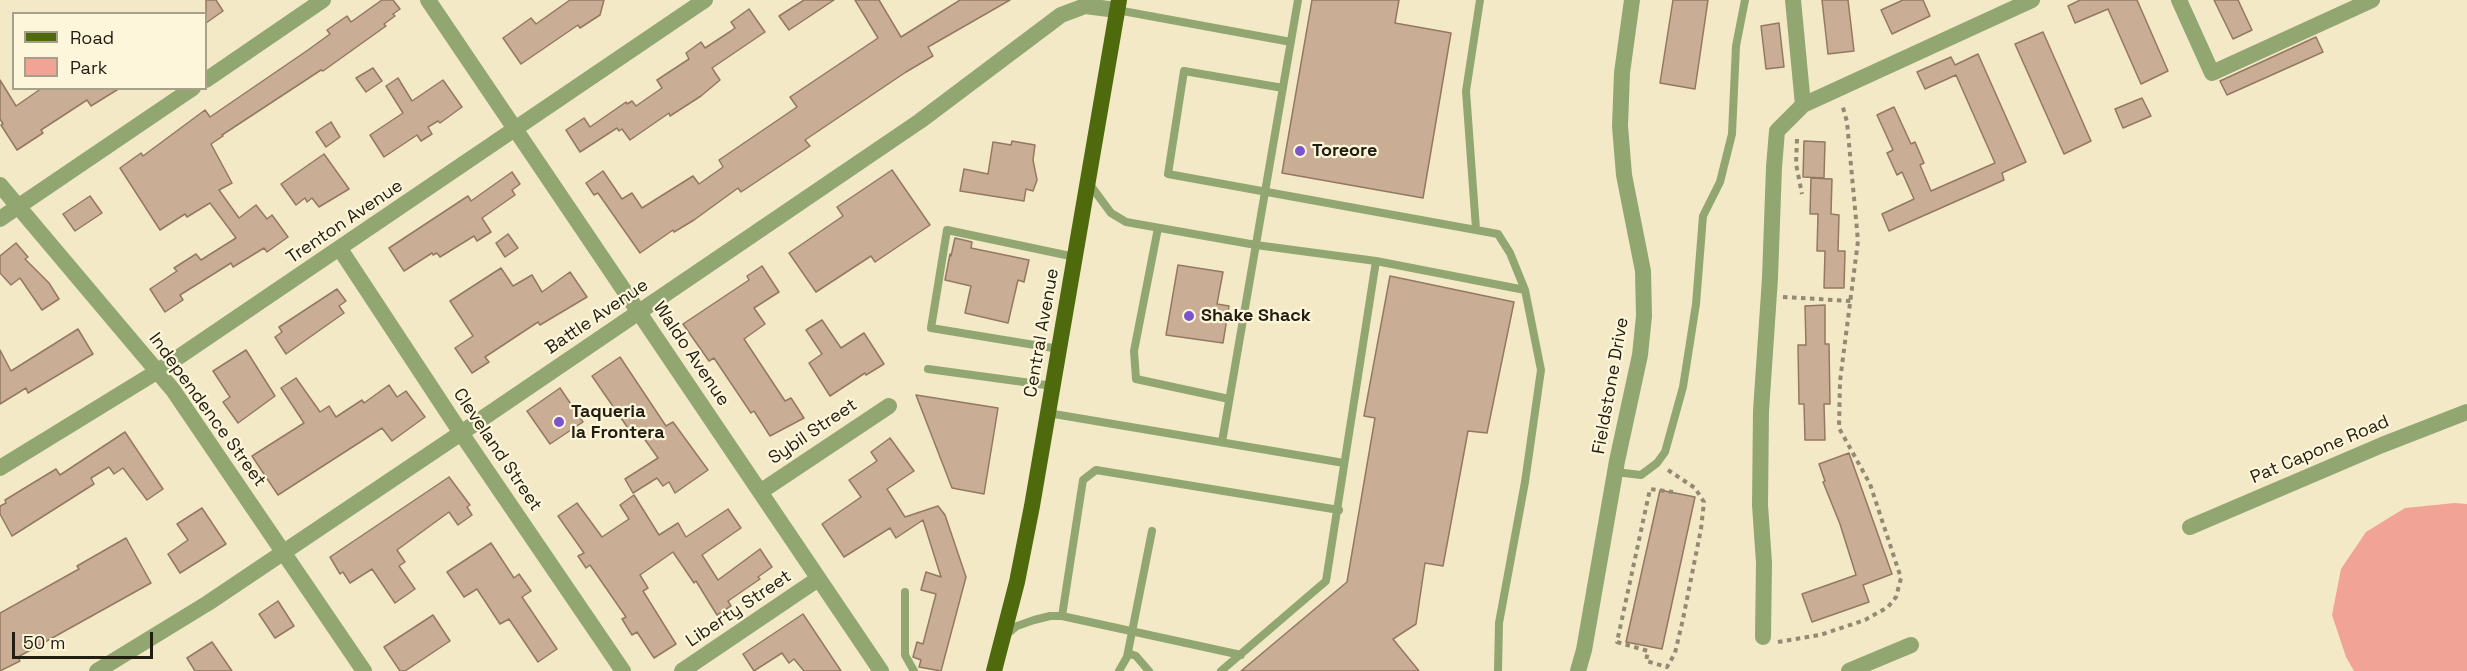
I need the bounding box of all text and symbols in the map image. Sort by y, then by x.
legend [12,12,207,90]
text: Road [70,26,114,49]
text: Park [70,56,107,79]
place label: Toreore [1312,140,1377,162]
marker: Toreore [1293,144,1307,158]
street label: Trenton Avenue [283,175,407,269]
street label: Central Avenue [1020,267,1064,399]
street label: Battle Avenue [541,275,653,359]
street label: Waldo Avenue [648,298,734,410]
place label: Shake Shack [1201,305,1311,327]
marker: Shake Shack [1182,309,1196,323]
street label: Fieldstone Drive [1588,316,1634,456]
street label: Independence Street [144,329,270,491]
street label: Cleveland Street [448,385,546,515]
street label: Sybil Street [765,394,861,470]
place label: Taqueria la Frontera [571,401,665,444]
street label: Pat Capone Road [2247,411,2393,489]
marker: Taqueria la Frontera [552,415,566,429]
street label: Liberty Street [682,566,796,652]
scale bar [15,620,156,658]
text: 50 m [23,631,65,654]

